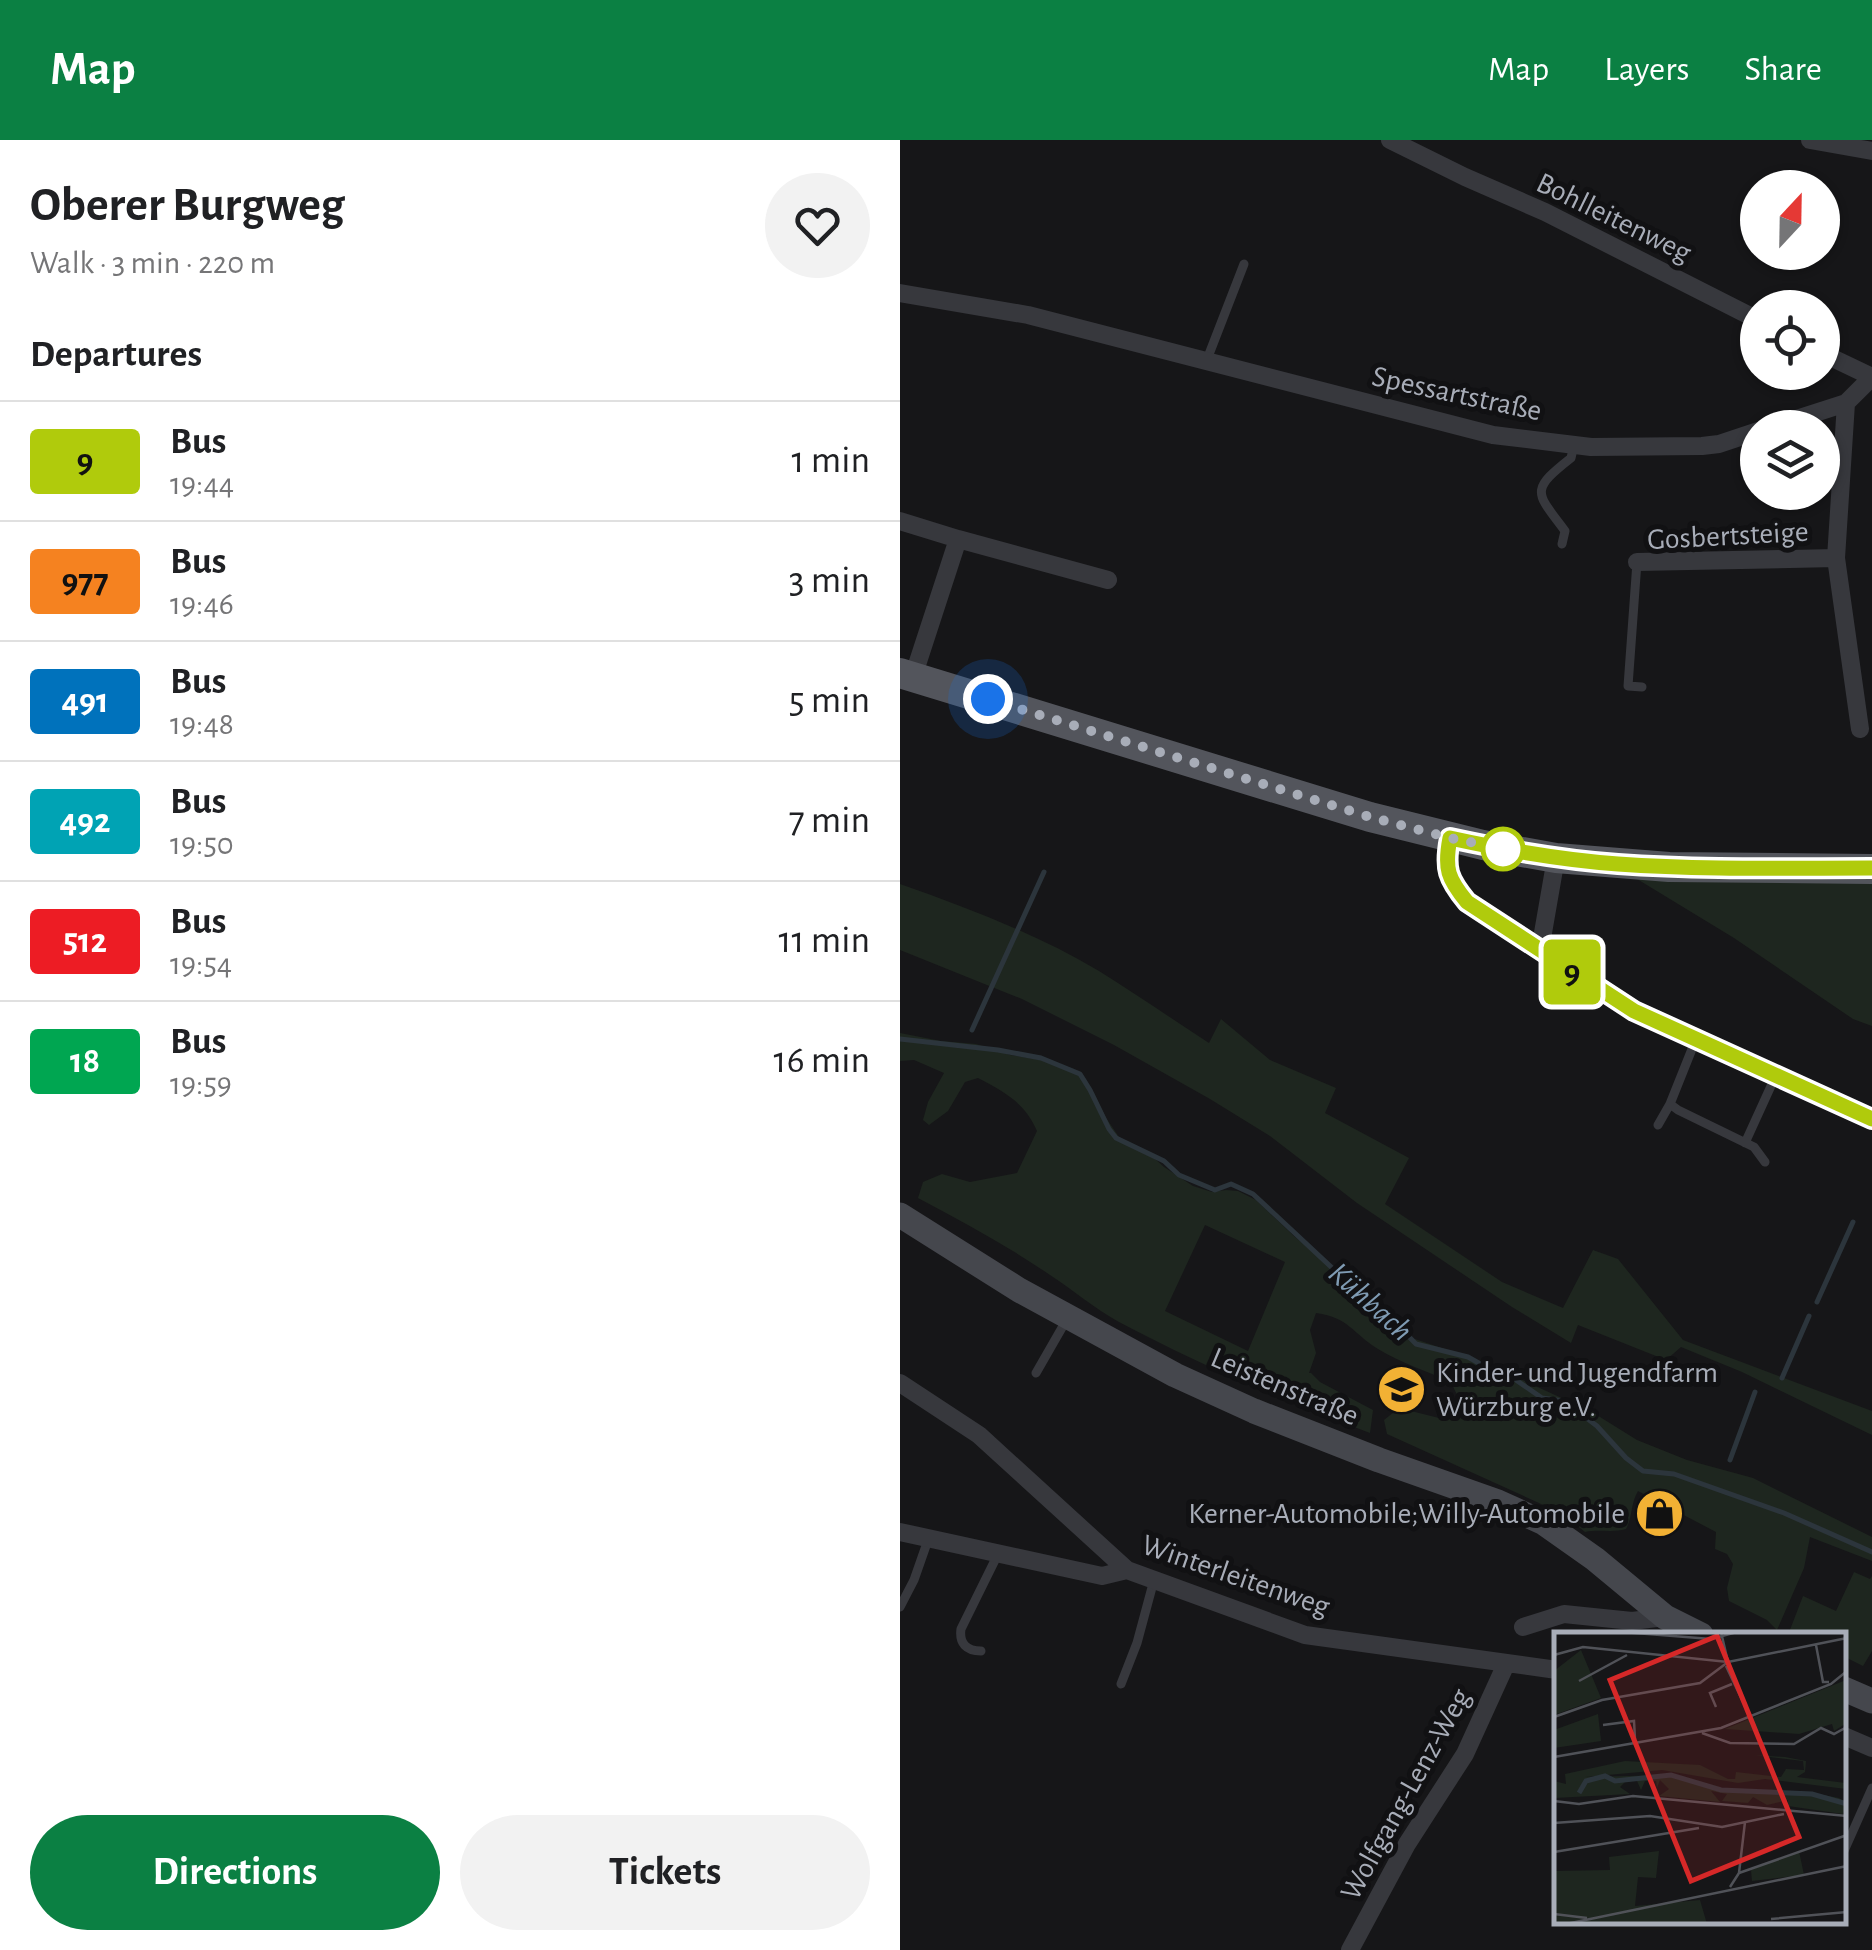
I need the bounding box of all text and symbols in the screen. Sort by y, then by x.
text: Map [50,46,136,94]
text: Map [1488,52,1549,87]
text: Layers [1604,52,1689,87]
text: Share [1744,52,1822,87]
street label: Bohlleitenweg [1532,168,1696,268]
north arrow [1740,170,1840,270]
map controls [1740,170,1840,510]
button: heart [765,173,870,278]
text: Oberer Burgweg [30,182,345,230]
text: Walk · 3 min · 220 m [30,247,275,279]
button: locate [1740,290,1840,390]
text: Departures [30,336,202,374]
street label: Spessartstraße [1369,361,1544,427]
button: layers [1740,410,1840,510]
text: Bus [170,423,226,461]
text: 1 min [791,442,870,480]
text: 9 [77,444,93,479]
text: 19:44 [170,468,234,500]
street label: Gosbertsteige [1647,517,1809,555]
text: Bus [170,543,226,581]
text: 3 min [789,562,870,600]
text: 977 [61,564,109,599]
text: 19:46 [170,588,234,620]
text: Bus [170,663,226,701]
your location [963,674,1013,724]
text: 5 min [789,682,870,720]
text: 491 [61,684,109,719]
text: 19:48 [170,708,234,740]
text: Bus [170,783,226,821]
text: 7 min [789,802,870,840]
text: 492 [60,804,111,839]
text: 19:50 [170,828,234,860]
unlabelled marker [1482,828,1524,870]
text: Bus [170,903,226,941]
text: 11 min [778,922,870,960]
text: 512 [63,924,107,959]
line badge: 9 [1540,940,1604,1004]
text: 19:54 [170,948,232,980]
text: 9 [1564,955,1580,990]
text: Bus [170,1023,226,1061]
text: 16 min [774,1042,870,1080]
text: 18 [70,1044,100,1079]
text: 19:59 [170,1068,232,1100]
water label: Kühbach [1322,1256,1418,1347]
street label: Leistenstraße [1206,1342,1363,1431]
place label: Kinder- und Jugendfarm Würzburg e.V. [1436,1358,1718,1422]
school or university icon: Kinder- und Jugendfarm Würzburg e.V. [1375,1363,1427,1415]
shop icon: Kerner-Automobile;Willy-Automobile [1634,1487,1686,1539]
place label: Kerner-Automobile;Willy-Automobile [1188,1499,1625,1529]
street label: Winterleitenweg [1138,1530,1334,1622]
inset map [1554,1632,1847,1925]
street label: Wolfgang-Lenz-Weg [1335,1683,1476,1905]
button: Directions [30,1815,440,1930]
button: Tickets [460,1815,870,1930]

